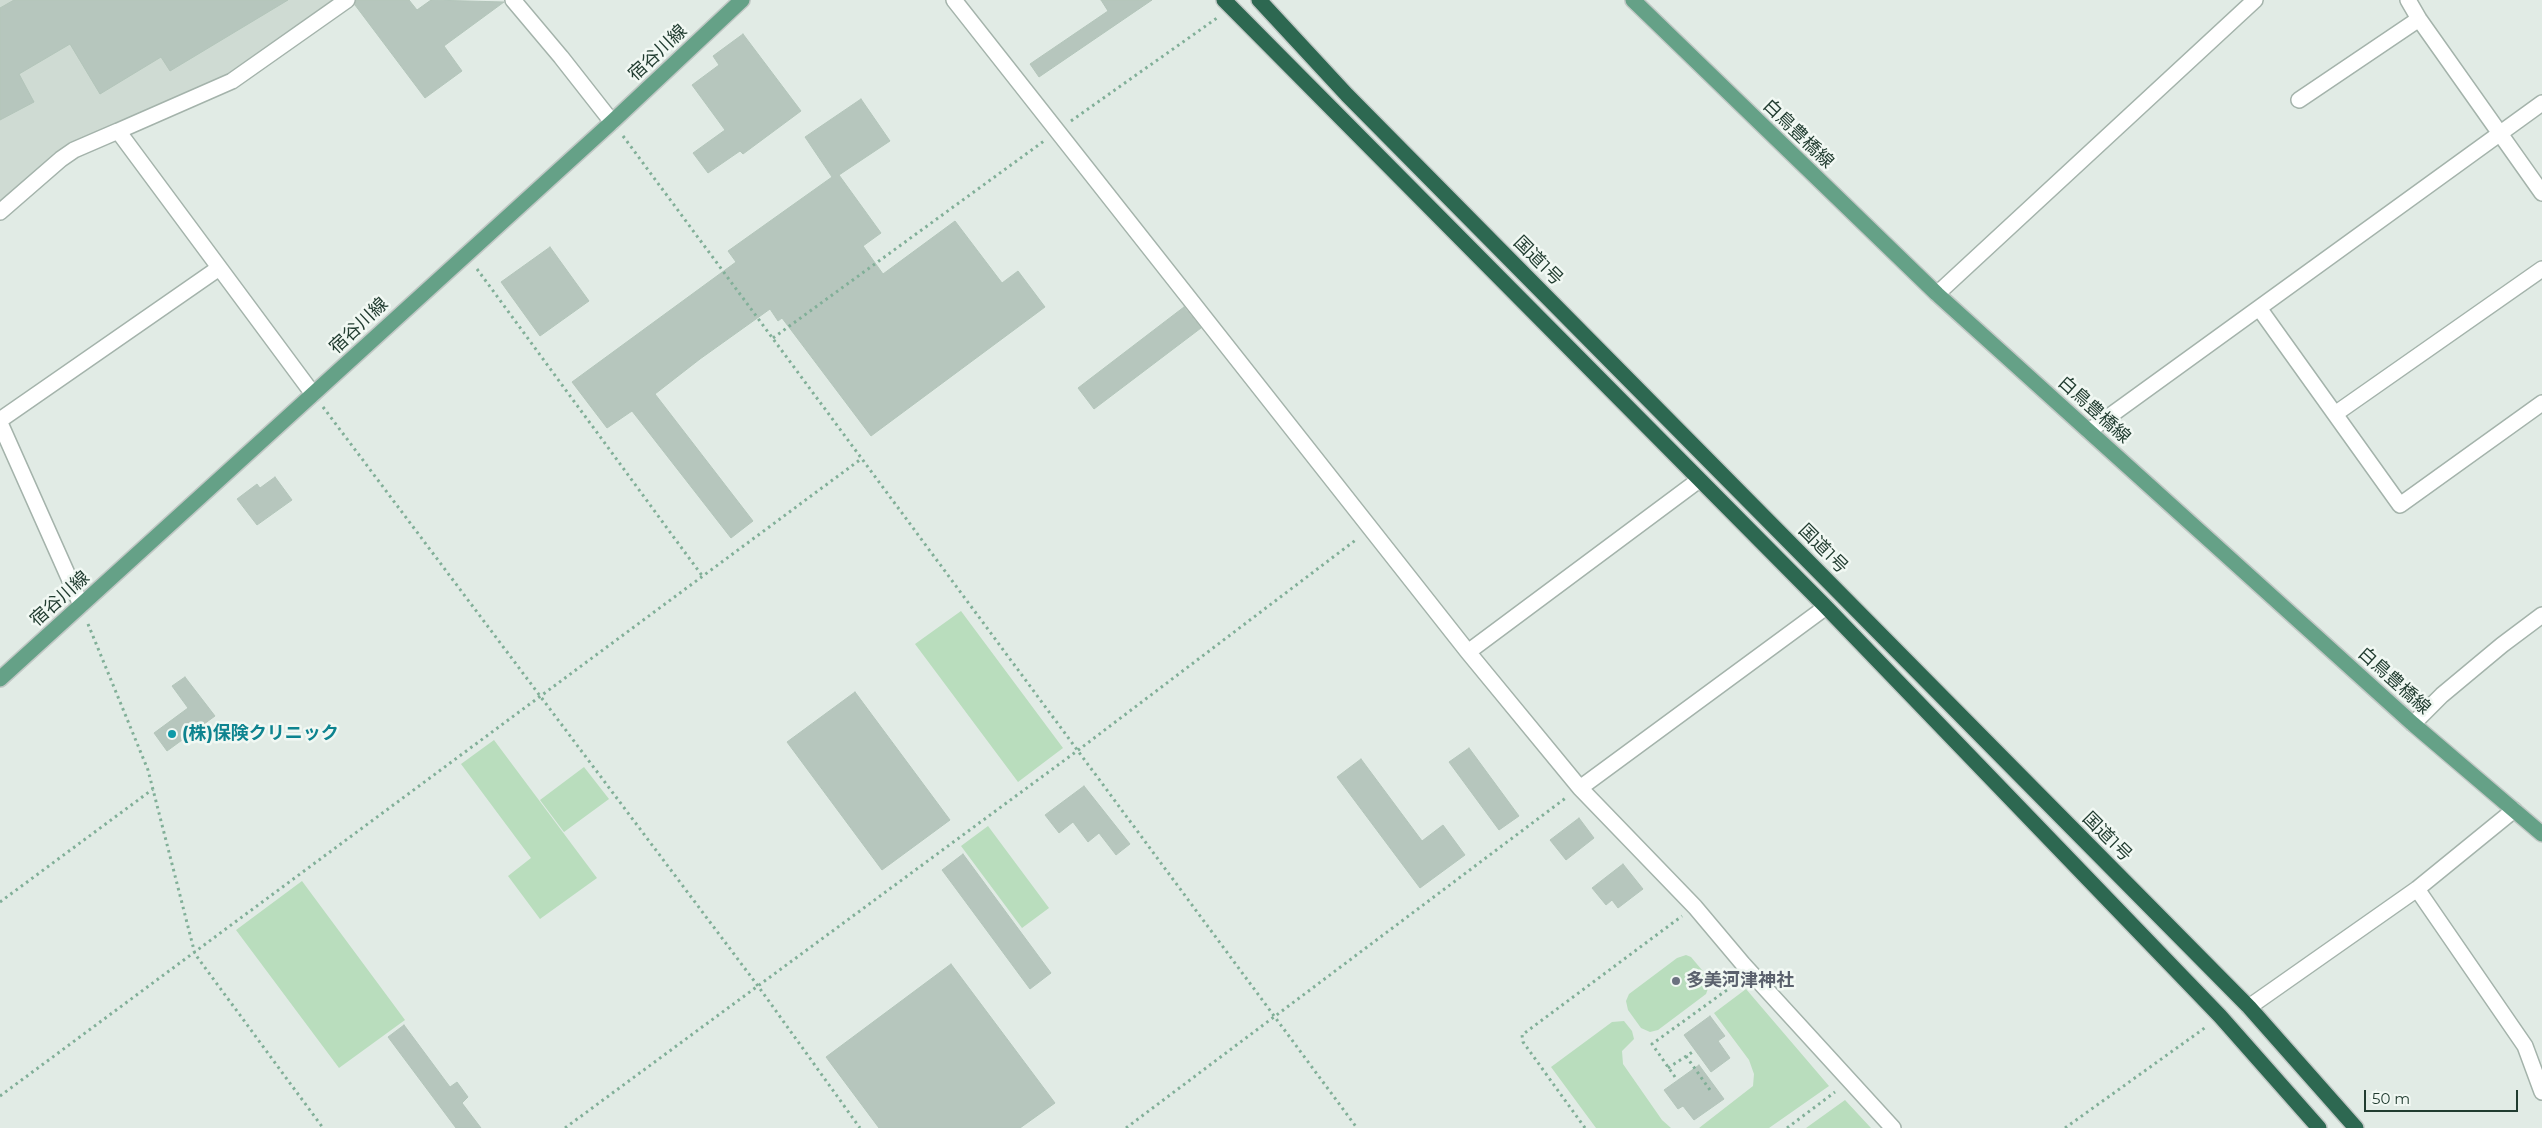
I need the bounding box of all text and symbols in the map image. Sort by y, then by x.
street label: 宿谷川線 [624,21,692,85]
street label: 白鳥豊橋線 [1758,95,1838,173]
street label: 国道1号 [1509,232,1567,290]
street label: 宿谷川線 [325,294,393,358]
street label: 白鳥豊橋線 [2053,372,2135,448]
street label: 国道1号 [1794,520,1852,578]
street label: 宿谷川線 [26,567,94,631]
street label: 白鳥豊橋線 [2353,643,2435,719]
place label: (株)保険クリニック [182,723,339,745]
marker: (株)保険クリニック [166,728,178,740]
street label: 国道1号 [2078,808,2136,866]
place label: 多美河津神社 [1686,970,1794,992]
marker: 多美河津神社 [1670,975,1682,987]
scale bar [2367,1080,2521,1112]
text: 50 m [2372,1089,2410,1108]

